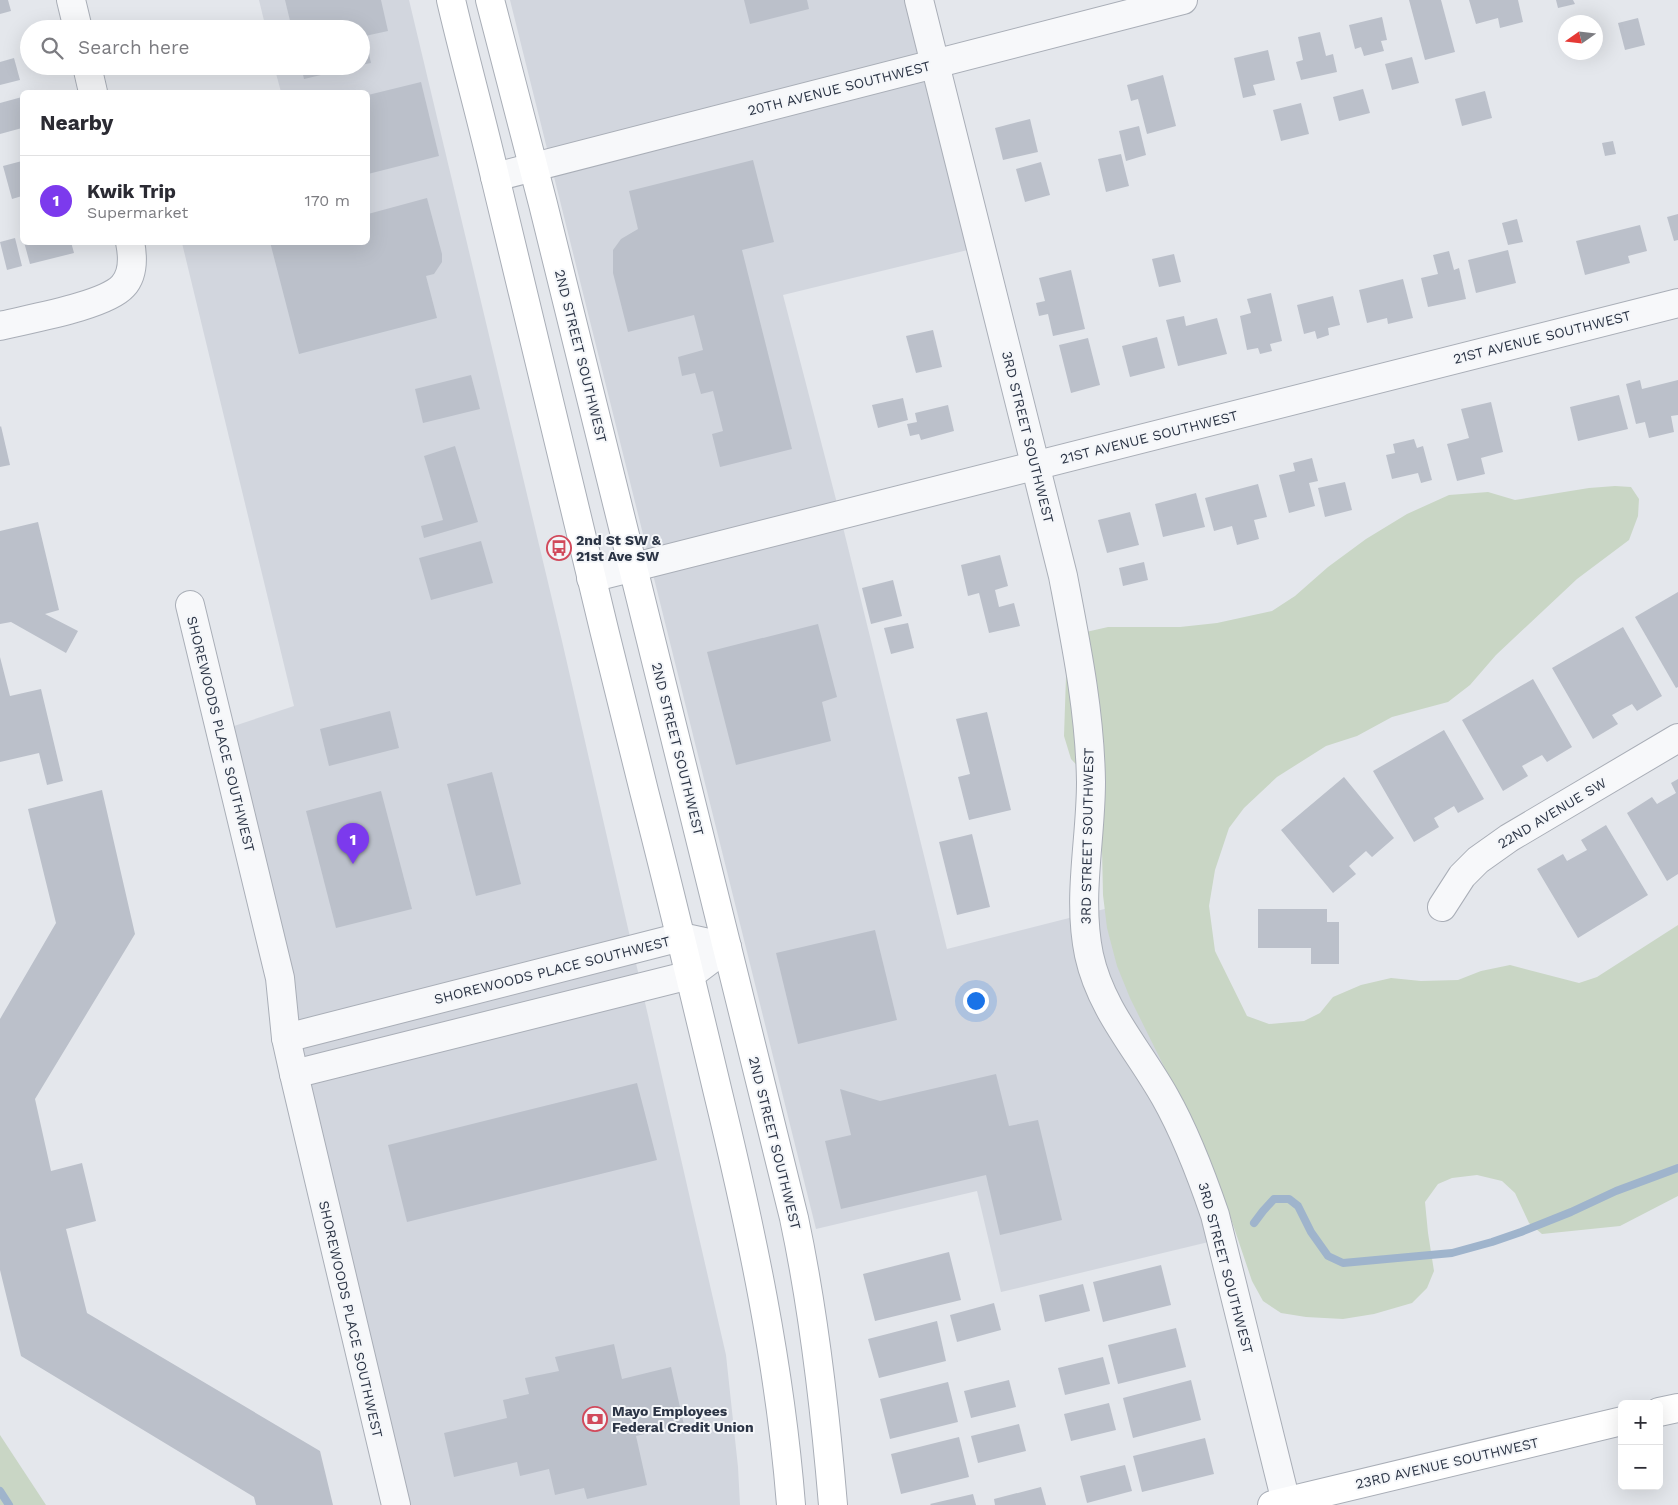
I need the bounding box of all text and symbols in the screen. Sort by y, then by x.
north arrow [1558,15,1603,60]
search box [20,20,370,75]
icon: search [38,34,66,62]
text: Search here [78,36,189,59]
street label: 20TH AVENUE SOUTHWEST [746,57,932,118]
text: Nearby [40,110,113,135]
text: Kwik Trip [87,180,176,203]
text: 1 [53,191,59,210]
text: 170 m [304,191,350,210]
text: Supermarket [87,203,188,222]
street label: 2ND STREET SOUTHWEST [552,268,610,445]
street label: 21ST AVENUE SOUTHWEST [1452,307,1633,367]
street label: 3RD STREET SOUTHWEST [999,349,1057,525]
street label: 21ST AVENUE SOUTHWEST [1059,407,1240,467]
place label: 2nd St SW & 21st Ave SW [576,532,661,564]
bus stop icon: 2nd St SW & 21st Ave SW [546,535,572,561]
street label: SHOREWOODS PLACE SOUTHWEST [184,614,258,854]
street label: 2ND STREET SOUTHWEST [649,661,707,838]
street label: 3RD STREET SOUTHWEST [1077,747,1097,925]
street label: 22ND AVENUE SW [1495,774,1609,852]
pin: 1 [337,823,369,864]
street label: SHOREWOODS PLACE SOUTHWEST [432,933,672,1007]
your location [963,988,989,1014]
street label: 2ND STREET SOUTHWEST [746,1055,804,1232]
street label: 3RD STREET SOUTHWEST [1195,1181,1257,1356]
street label: SHOREWOODS PLACE SOUTHWEST [316,1199,386,1440]
map controls [1618,1400,1663,1490]
button: + [1618,1400,1663,1445]
place label: Mayo Employees Federal Credit Union [612,1403,754,1435]
bank icon: Mayo Employees Federal Credit Union [582,1406,608,1432]
street label: 23RD AVENUE SOUTHWEST [1354,1434,1541,1492]
button: − [1618,1445,1663,1490]

